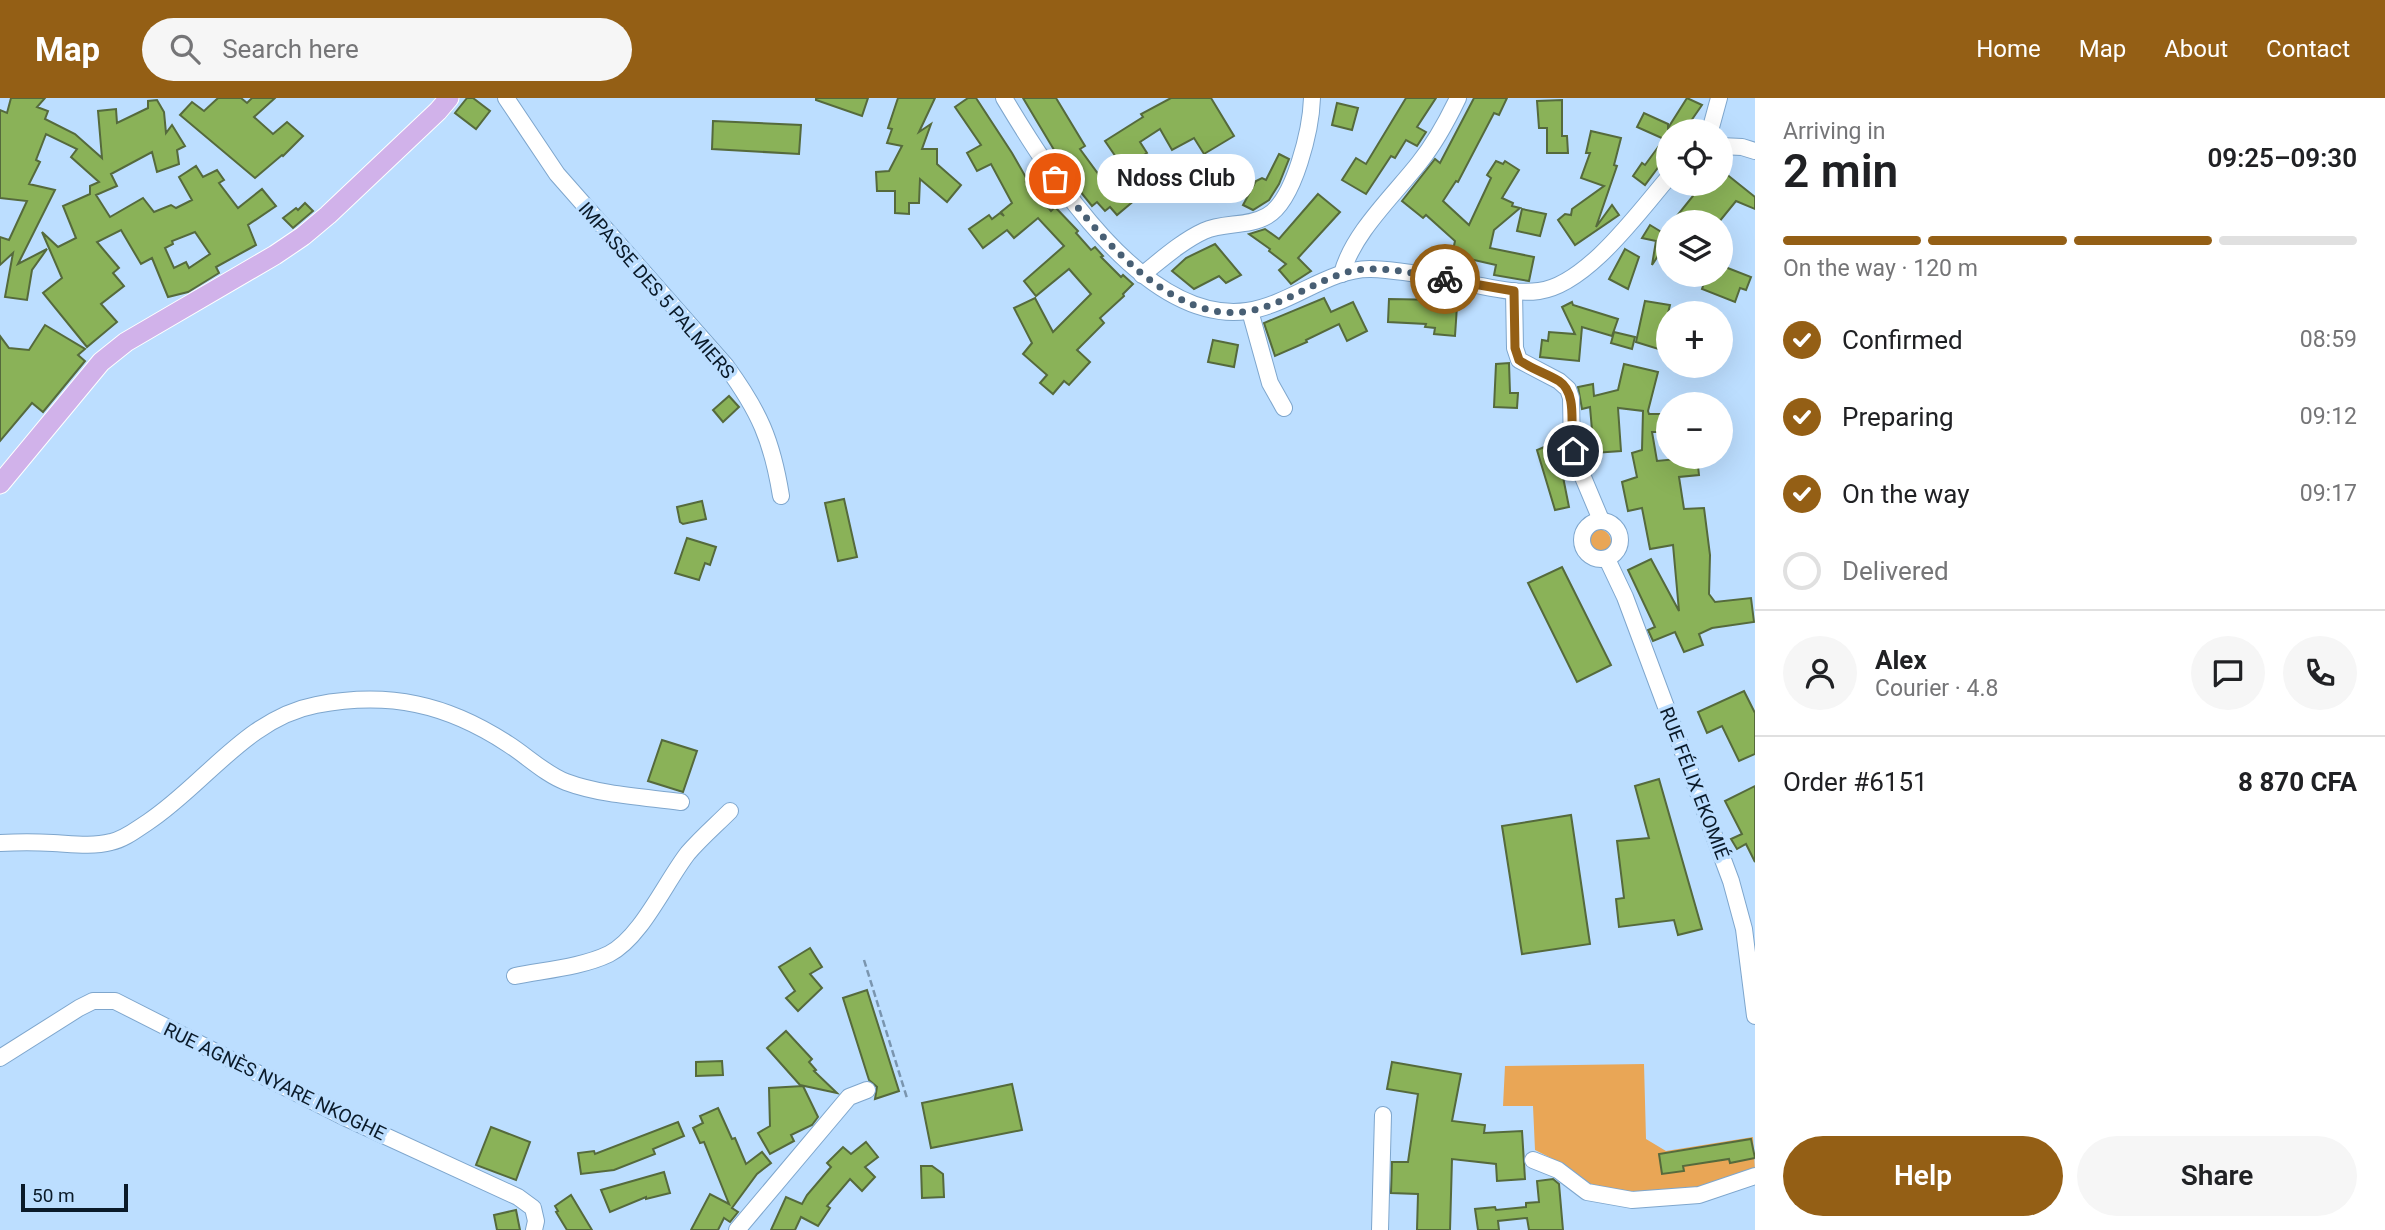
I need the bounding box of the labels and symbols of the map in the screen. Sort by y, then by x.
pin [1025,149,1085,209]
callout: Ndoss Club [1097,154,1254,204]
street label: IMPASSE DES 5 PALMIERS [574,197,740,383]
courier [1410,244,1480,314]
pin [1543,421,1603,481]
street label: RUE FÉLIX EKOMIÉ [1655,704,1734,863]
street label: RUE AGNÈS NYARE NKOGHE [160,1018,390,1145]
scale bar [21,1181,128,1213]

